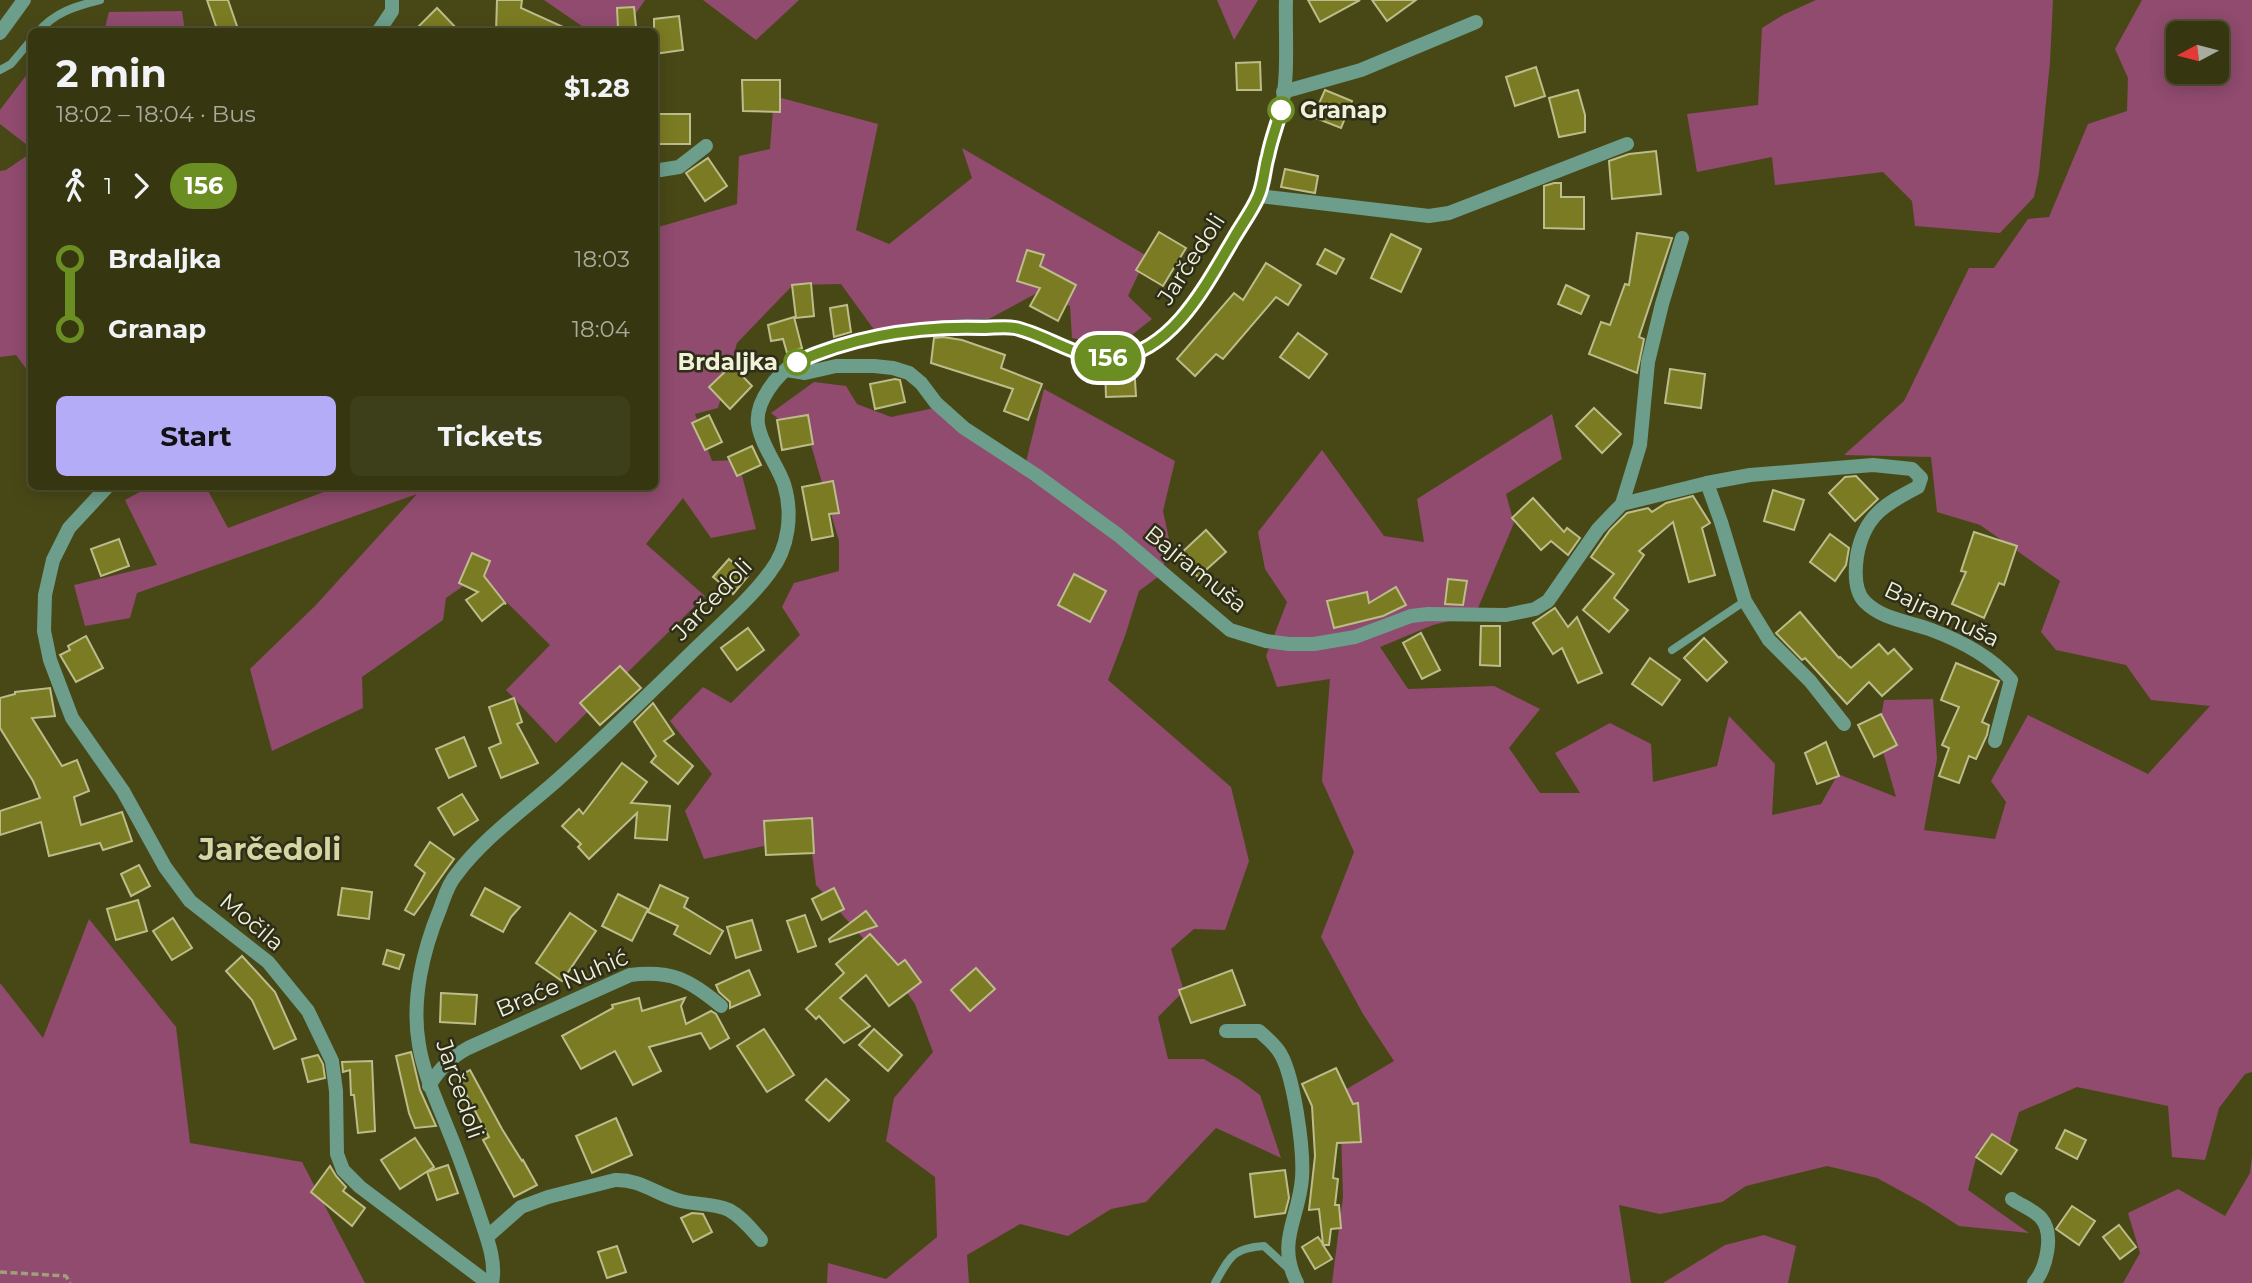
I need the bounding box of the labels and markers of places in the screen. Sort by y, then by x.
place label: Granap [1300,96,1387,124]
marker: Granap [1268,97,1294,123]
place label: Brdaljka [678,348,778,376]
marker: Brdaljka [784,349,810,375]

